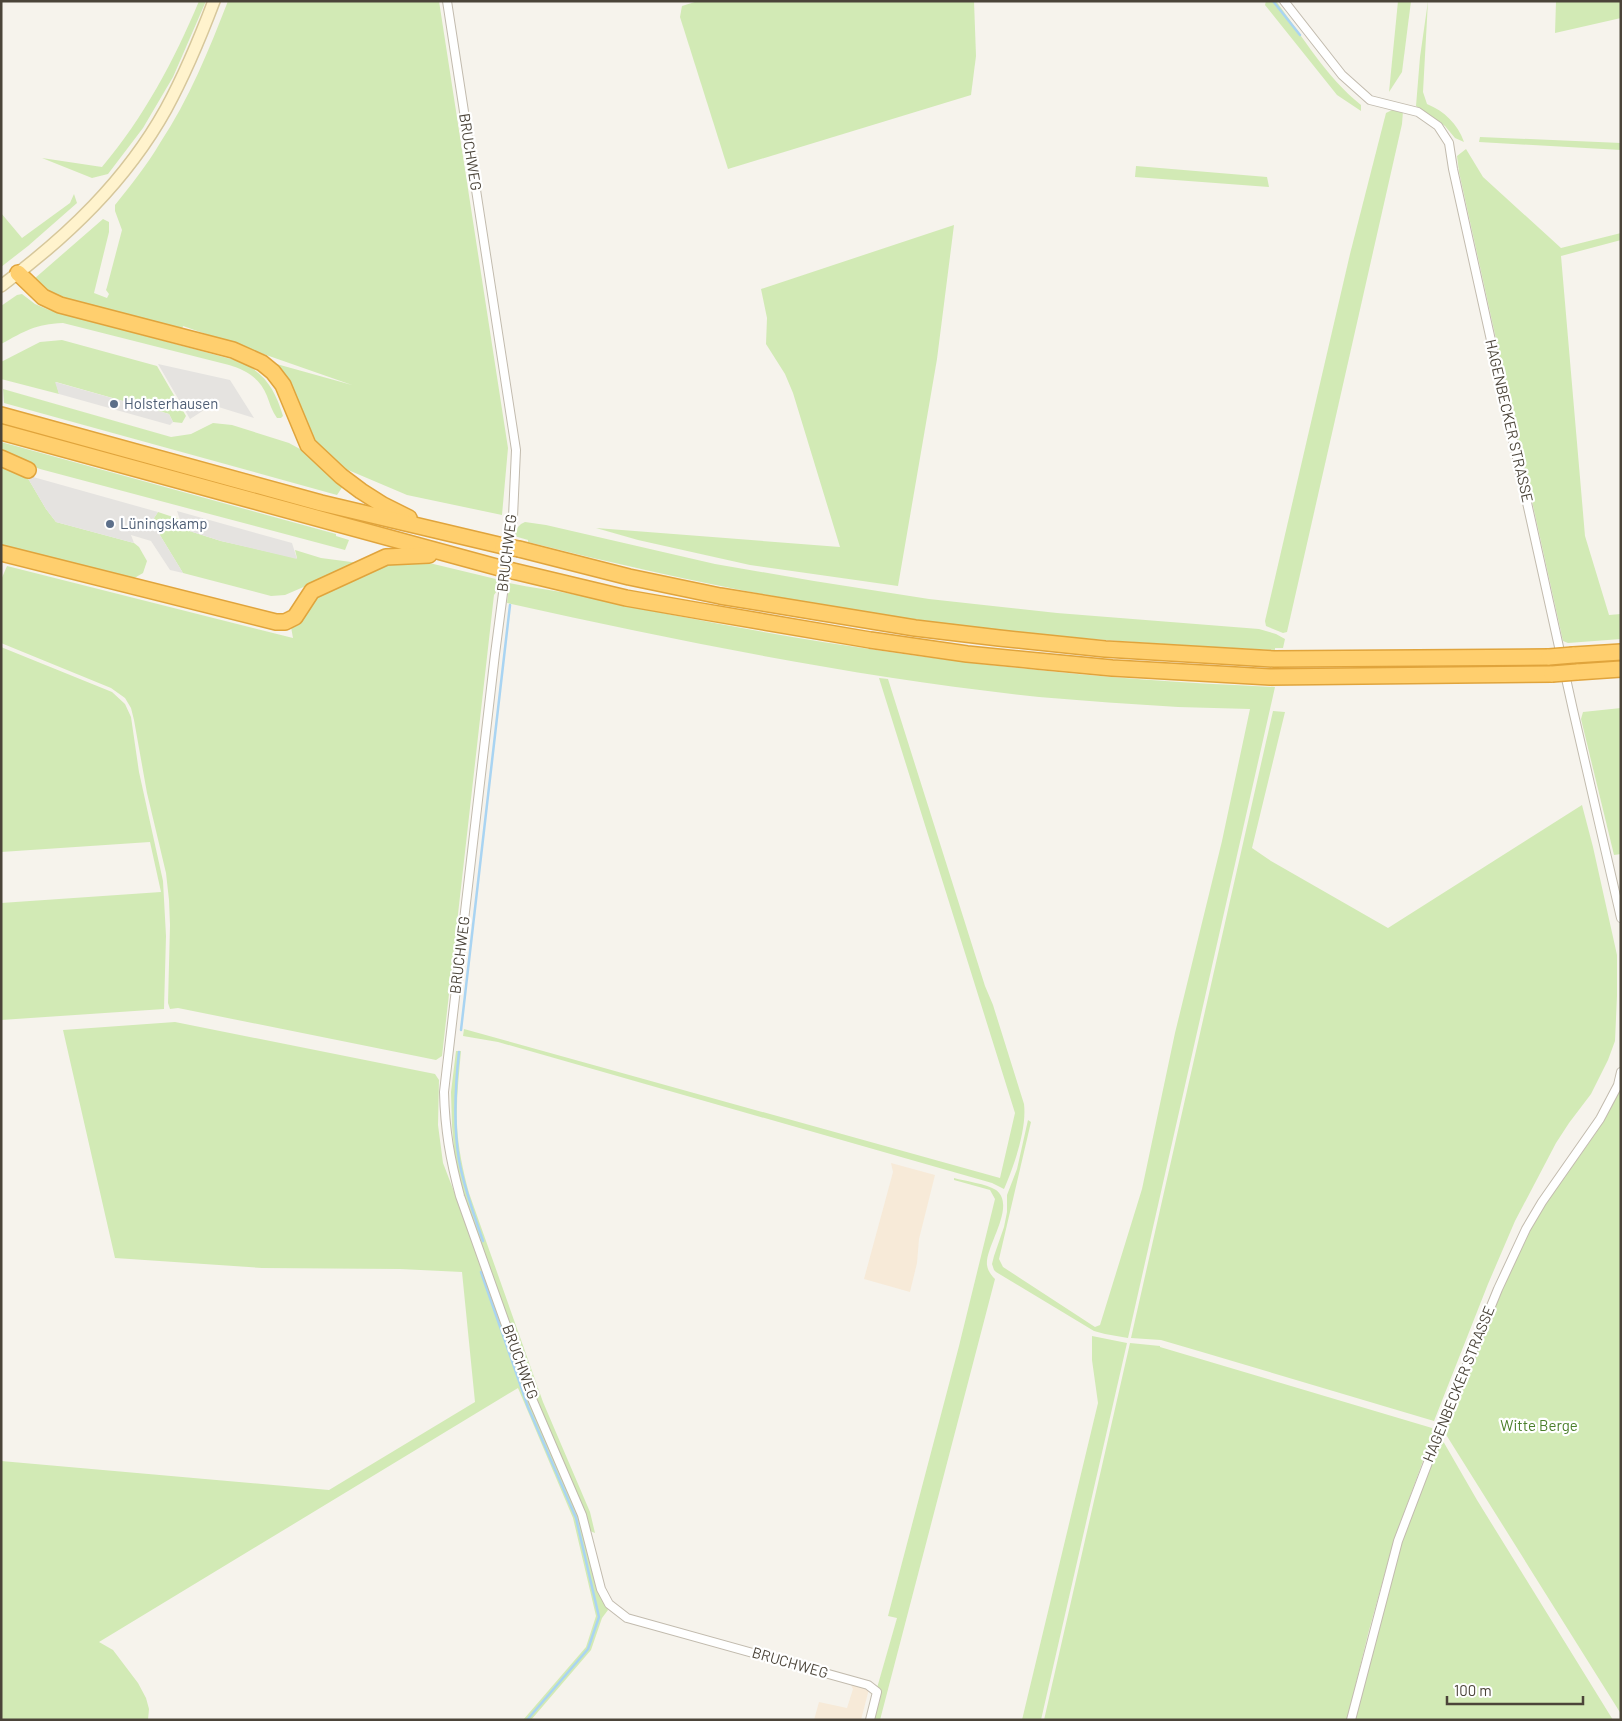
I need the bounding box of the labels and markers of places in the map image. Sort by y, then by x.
place label: Holsterhausen [124,394,218,412]
marker: Holsterhausen [108,398,120,410]
place label: Lüningskamp [120,514,207,532]
marker: Lüningskamp [104,518,116,530]

